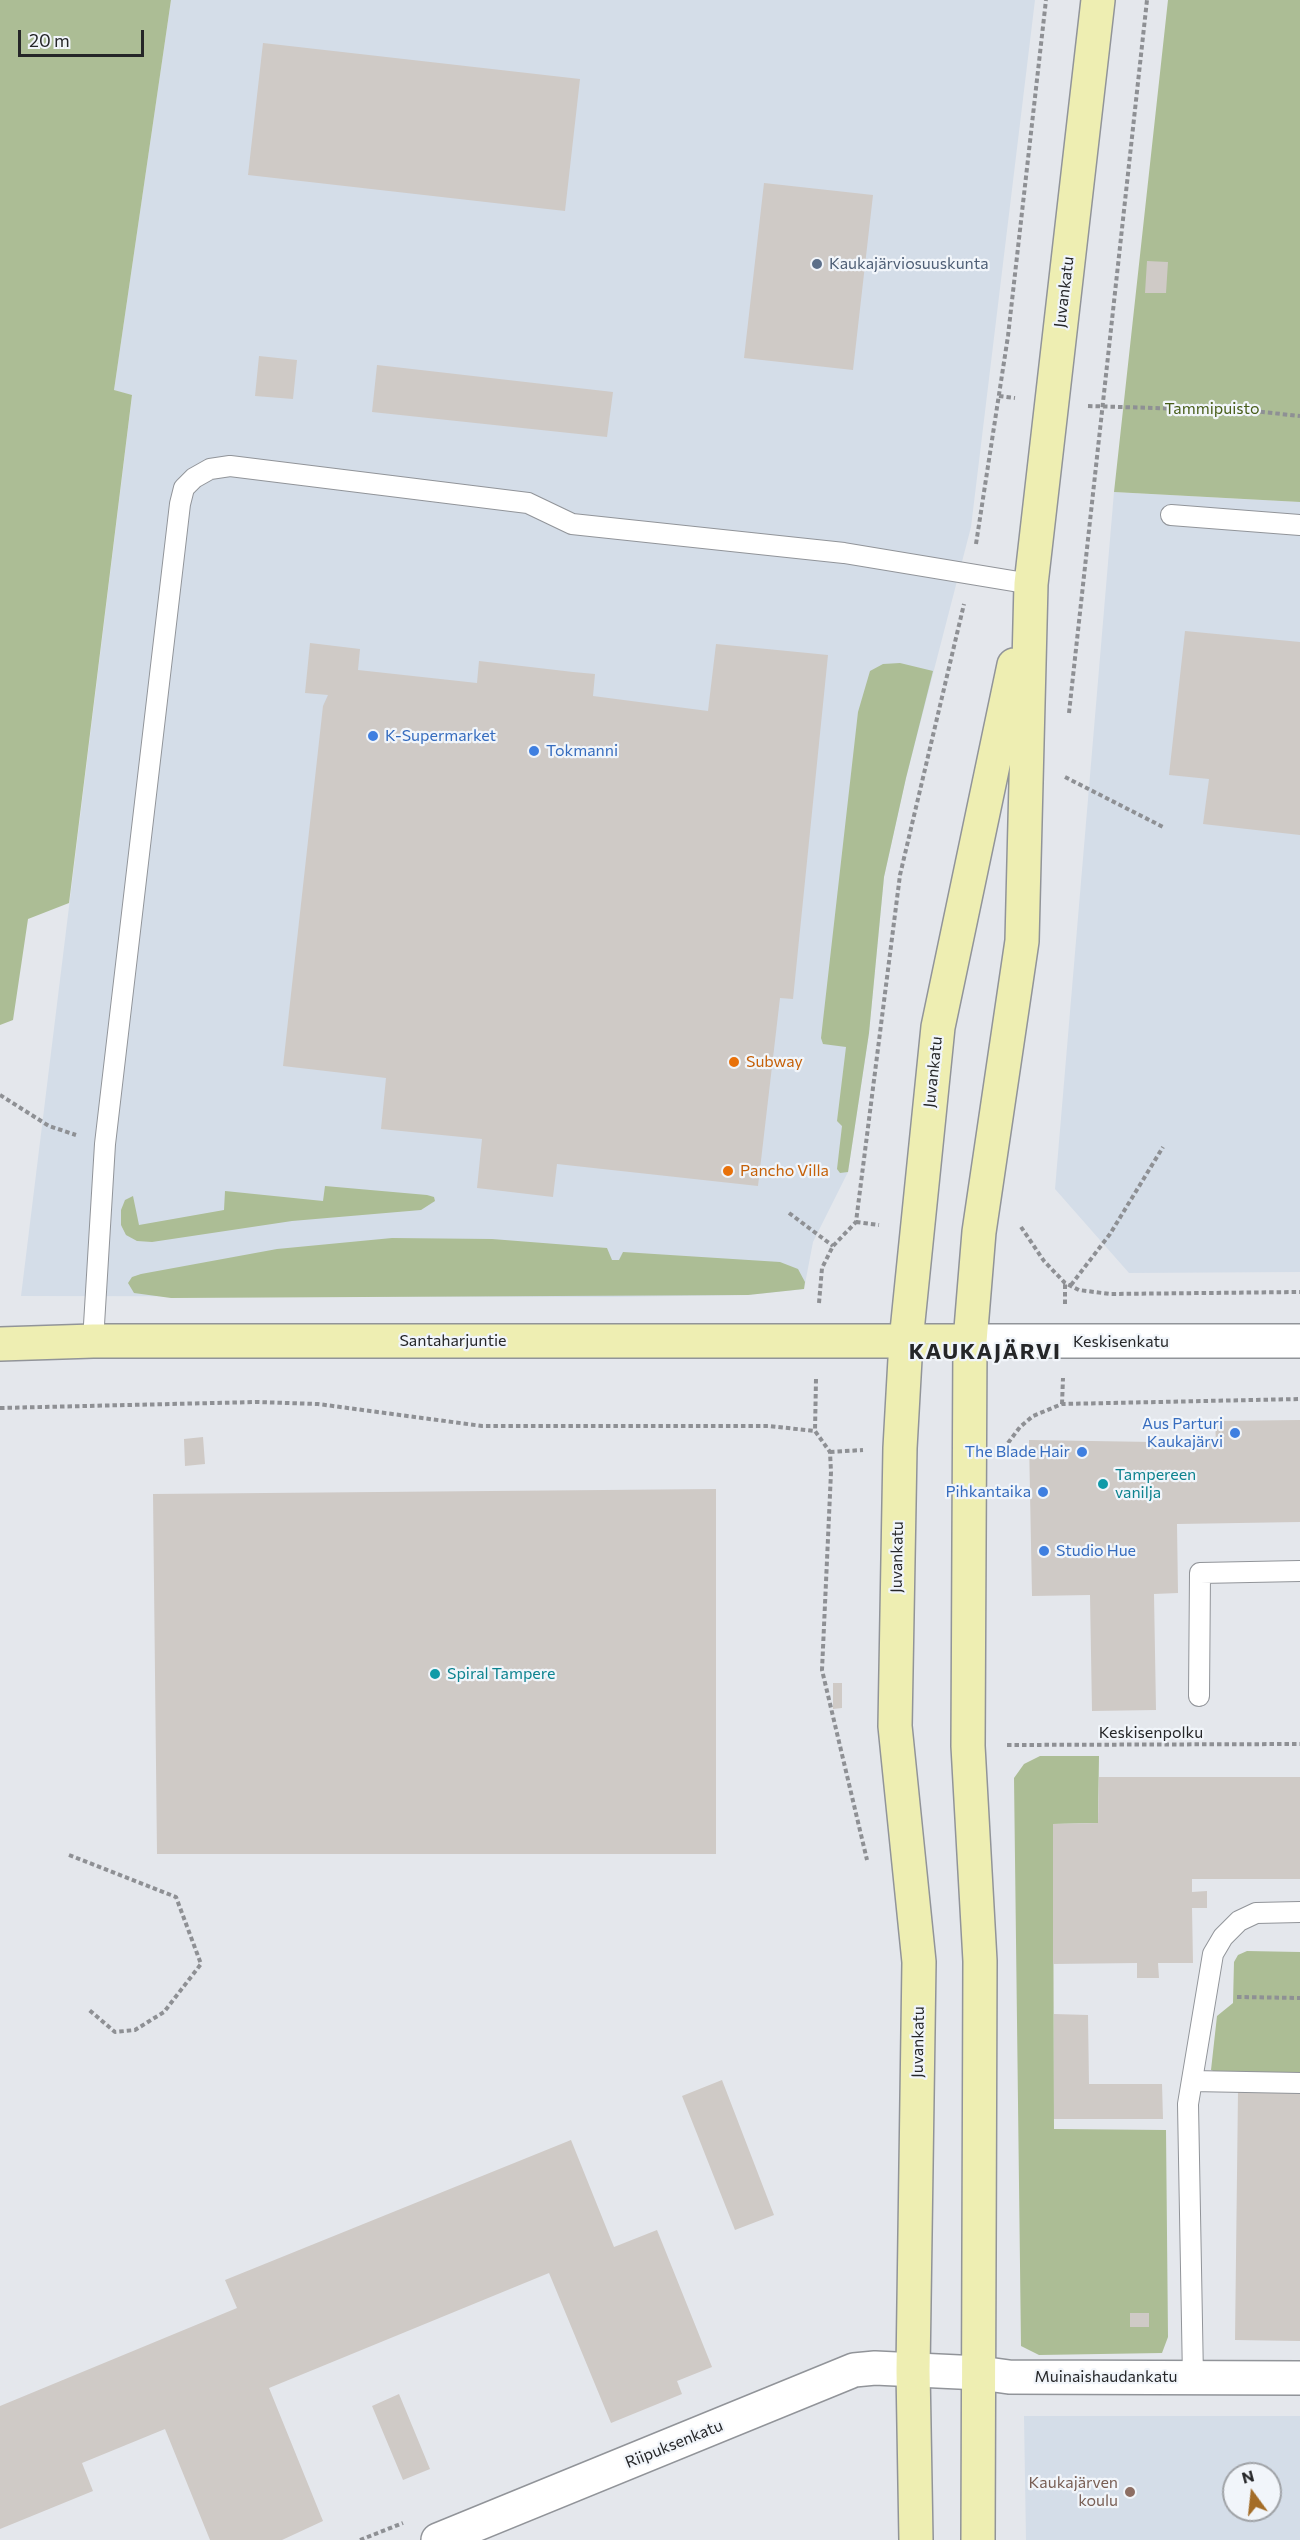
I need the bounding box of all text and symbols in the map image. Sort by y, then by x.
scale bar [21,18,147,56]
text: 20 m [29,29,70,51]
place label: Kaukajärviosuuskunta [829,254,989,274]
street label: Juvankatu [1050,255,1078,329]
marker: Kaukajärviosuuskunta [810,257,824,271]
park label: Tammipuisto [1164,399,1260,419]
place label: K-Supermarket [385,726,496,746]
marker: K-Supermarket [366,729,380,743]
place label: Tokmanni [546,741,618,761]
marker: Tokmanni [527,744,541,758]
street label: Juvankatu [920,1035,946,1109]
place label: Subway [746,1052,803,1072]
marker: Subway [727,1055,741,1069]
place label: Pancho Villa [740,1161,829,1181]
marker: Pancho Villa [721,1164,735,1178]
street label: Santaharjuntie [399,1331,507,1351]
street label: Keskisenkatu [1073,1332,1169,1352]
district label: KAUKAJÄRVI [909,1339,1061,1365]
place label: Aus Parturi Kaukajärvi [1142,1414,1223,1452]
marker: Aus Parturi Kaukajärvi [1228,1426,1242,1440]
place label: The Blade Hair [965,1442,1070,1462]
marker: The Blade Hair [1075,1445,1089,1459]
place label: Tampereen vanilja [1115,1465,1196,1503]
marker: Tampereen vanilja [1096,1477,1110,1491]
place label: Pihkantaika [945,1482,1031,1502]
marker: Pihkantaika [1036,1485,1050,1499]
street label: Juvankatu [887,1521,907,1593]
place label: Studio Hue [1056,1541,1136,1561]
marker: Studio Hue [1037,1544,1051,1558]
place label: Spiral Tampere [447,1664,555,1684]
marker: Spiral Tampere [428,1667,442,1681]
street label: Keskisenpolku [1099,1723,1203,1743]
street label: Juvankatu [908,2006,928,2078]
street label: Muinaishaudankatu [1034,2367,1178,2387]
street label: Riipuksenkatu [622,2416,726,2472]
north arrow [1222,2462,1282,2522]
text: N [1239,2465,1256,2487]
place label: Kaukajärven koulu [1029,2473,1118,2511]
marker: Kaukajärven koulu [1123,2485,1137,2499]

